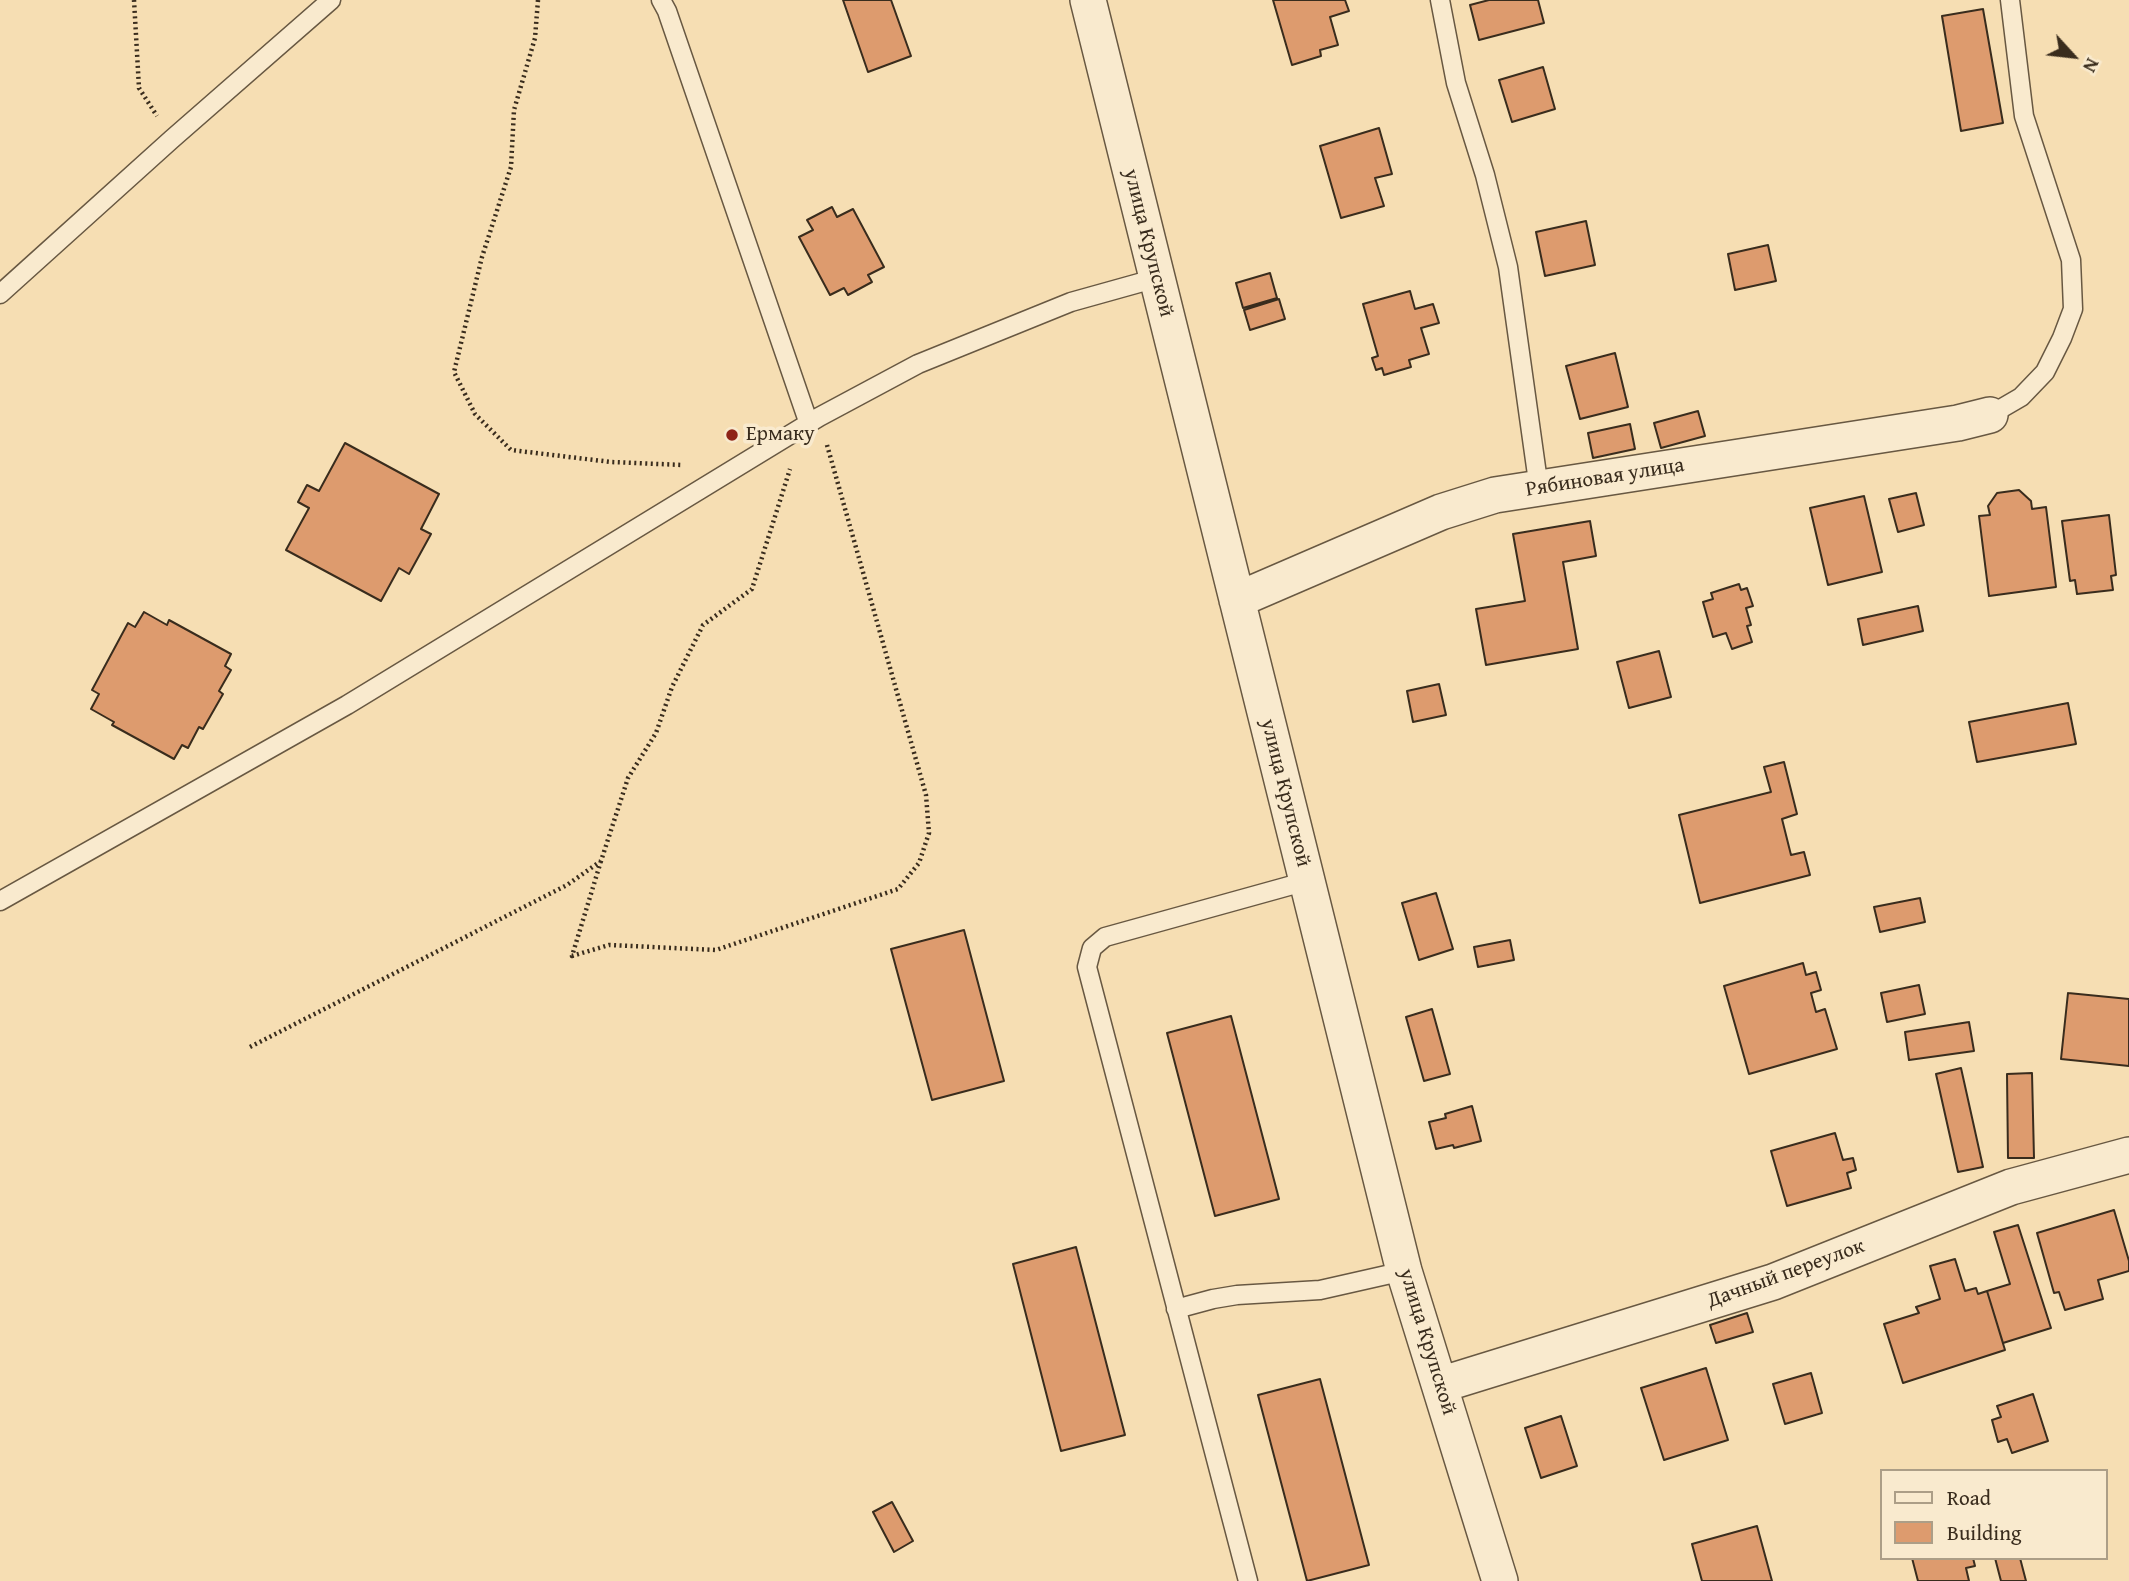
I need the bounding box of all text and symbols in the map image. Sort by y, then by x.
north arrow [2038,21,2108,91]
text: N [2076,54,2107,78]
street label: улица Крупской [1117,166,1179,320]
place label: Ермаку [746,422,815,448]
marker: Ермаку [724,427,740,443]
street label: Рябиновая улица [1524,453,1686,503]
street label: улица Крупской [1254,716,1316,870]
street label: Дачный переулок [1704,1234,1868,1314]
street label: улица Крупской [1393,1266,1461,1418]
legend [1881,1469,2108,1560]
text: Road [1947,1482,1991,1513]
text: Building [1947,1517,2021,1548]

